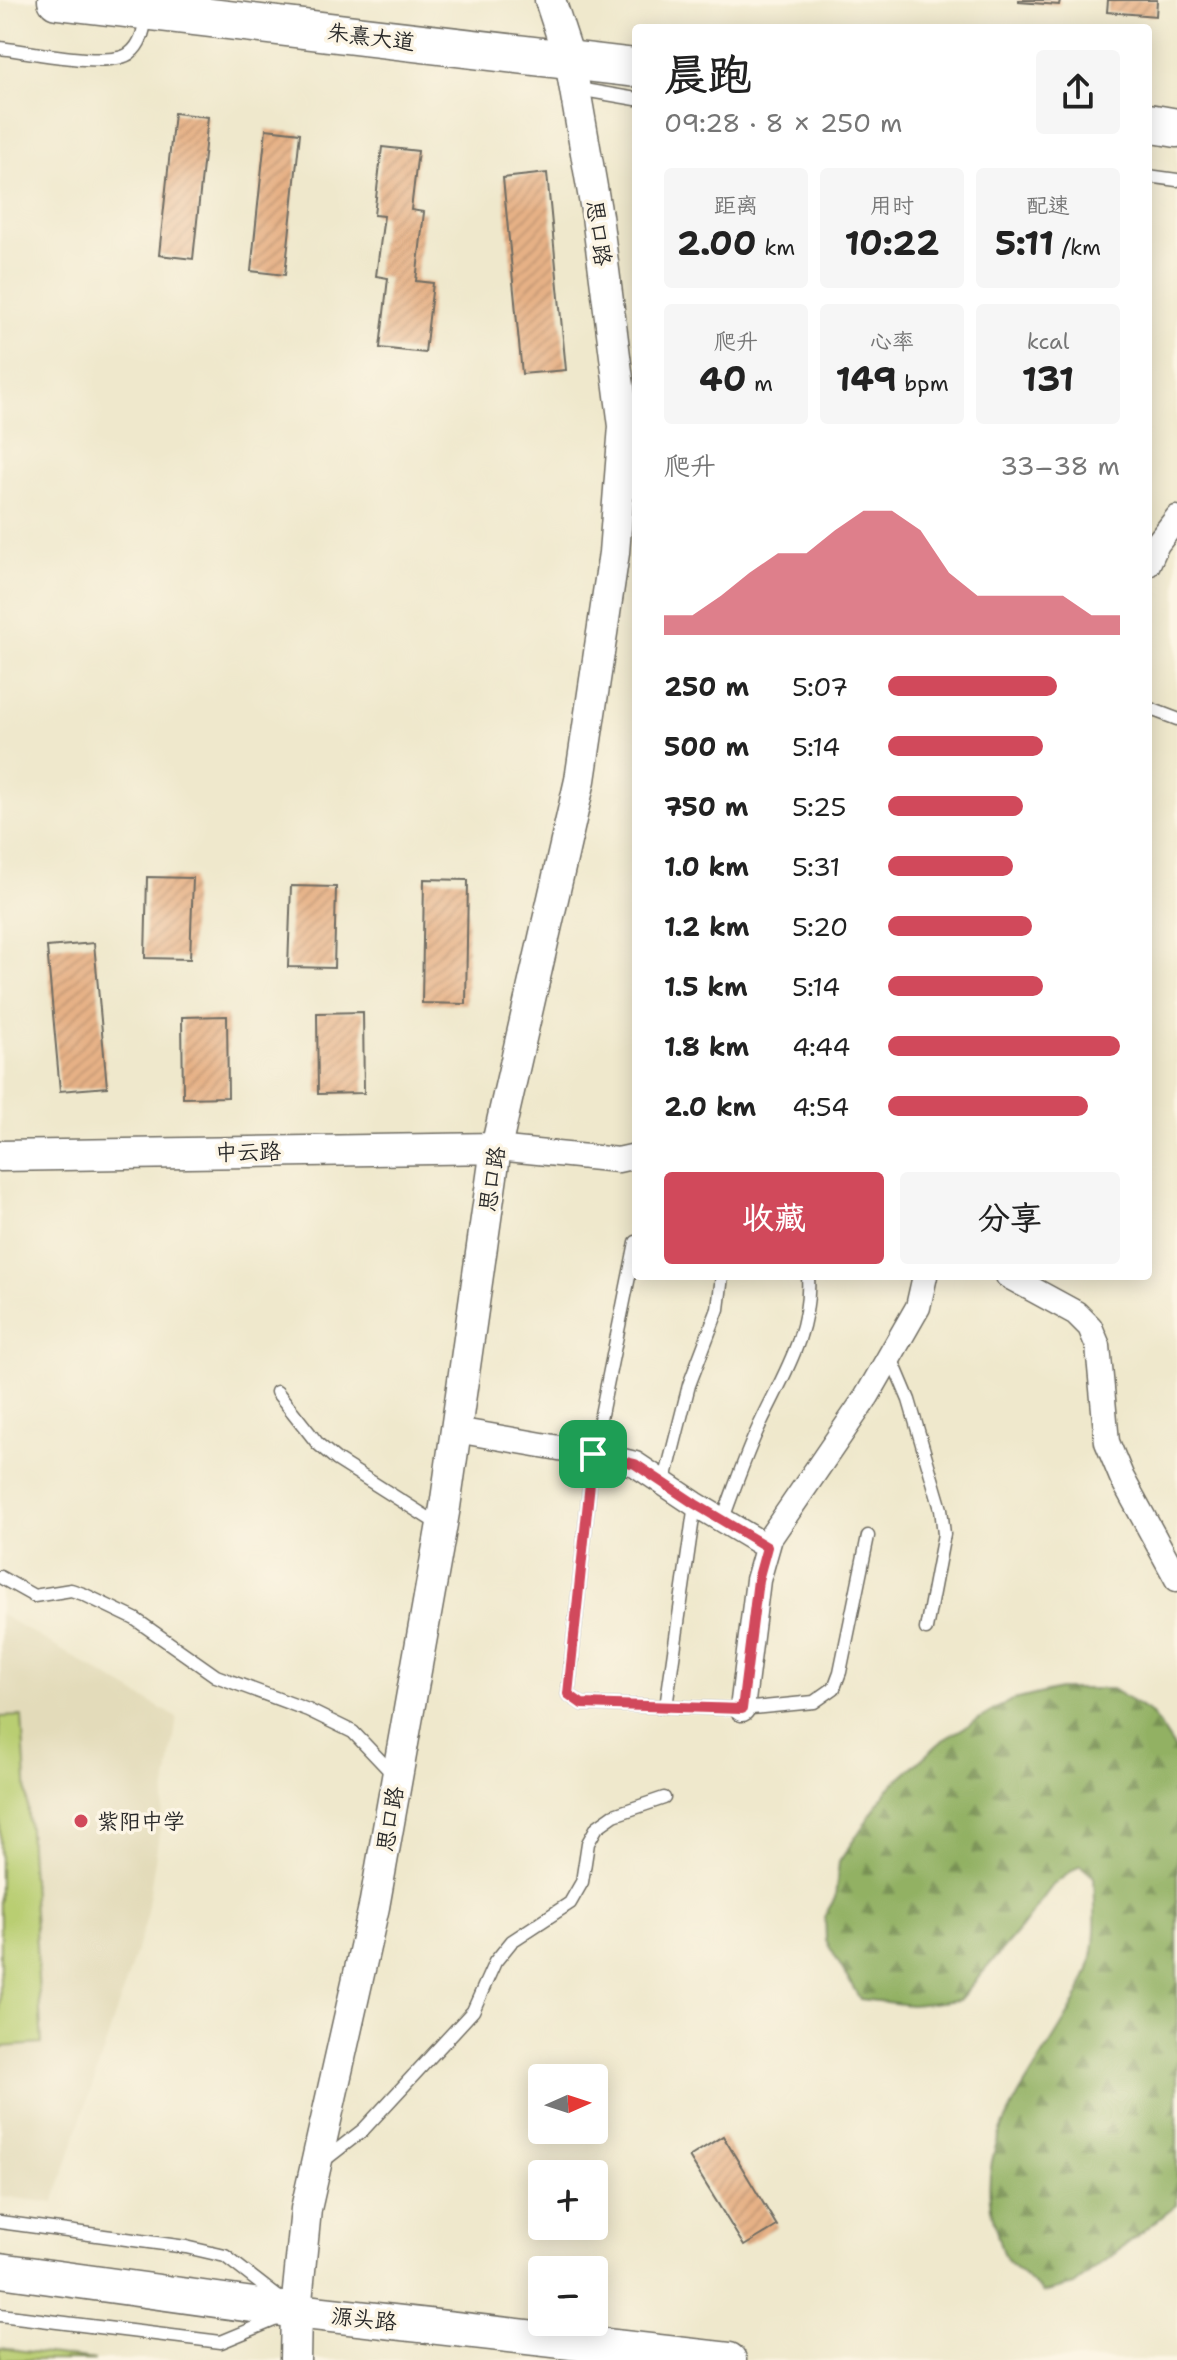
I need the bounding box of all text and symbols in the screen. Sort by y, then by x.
street label: 朱熹大道 [326,17,416,57]
text: 晨跑 [664,45,752,104]
button: share [1036,50,1120,134]
text: 09:28 · 8 × 250 m [664,105,903,140]
text: 距离 [714,191,758,220]
text: 用时 [870,191,914,220]
text: 配速 [1026,191,1070,220]
street label: 思口路 [580,198,618,268]
text: 2.00 [677,220,757,266]
text: 10:22 [845,220,939,266]
text: 5:11 [995,220,1054,266]
text: km [757,233,795,262]
text: /km [1054,233,1101,262]
text: 爬升 [714,327,758,356]
text: 心率 [870,327,914,356]
text: kcal [1027,327,1069,356]
text: 40 [699,356,747,402]
text: 149 [835,356,897,402]
text: 131 [1022,356,1074,402]
text: m [747,369,773,398]
text: bpm [897,369,949,398]
text: 爬升 [664,448,716,483]
text: 33–38 m [1000,448,1120,483]
text: 250 m [664,669,749,704]
text: 5:07 [792,669,848,704]
text: 500 m [664,729,749,764]
text: 5:14 [792,729,840,764]
text: 750 m [664,789,749,824]
text: 5:25 [792,789,846,824]
text: 1.0 km [664,849,749,884]
text: 5:31 [792,849,840,884]
text: 1.2 km [664,909,749,944]
text: 5:20 [792,909,848,944]
text: 1.5 km [664,969,748,1004]
text: 5:14 [792,969,840,1004]
text: 1.8 km [664,1029,749,1064]
text: 4:44 [792,1029,850,1064]
text: 2.0 km [664,1089,756,1124]
text: 4:54 [792,1089,849,1124]
street label: 中云路 [215,1137,281,1167]
street label: 思口路 [473,1144,511,1214]
button: 收藏 [664,1172,884,1264]
button: 分享 [900,1172,1120,1264]
pin [559,1420,627,1488]
icon: arrive [571,1432,615,1476]
street label: 思口路 [370,1784,410,1854]
place label: 紫阳中学 [97,1807,185,1836]
marker: 紫阳中学 [72,1812,90,1830]
north arrow [528,2064,608,2144]
map controls [528,2064,608,2336]
button: + [528,2160,608,2240]
button: − [528,2256,608,2336]
street label: 源头路 [330,2301,398,2337]

